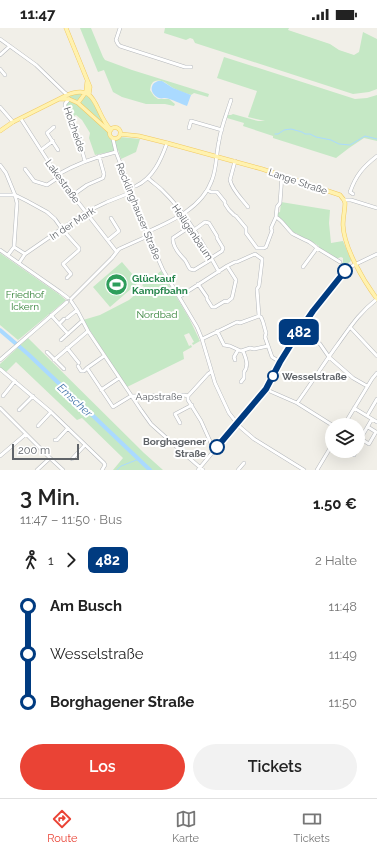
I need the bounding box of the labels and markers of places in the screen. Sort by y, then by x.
unlabelled marker [337,263,353,279]
sports icon: Glückauf Kampfbahn [103,271,129,297]
place label: Glückauf Kampfbahn [132,273,188,296]
marker: Wesselstraße [267,370,279,382]
place label: Wesselstraße [282,371,347,382]
place label: Borghagener Straße [143,436,206,459]
marker: Borghagener Straße [209,439,225,455]

